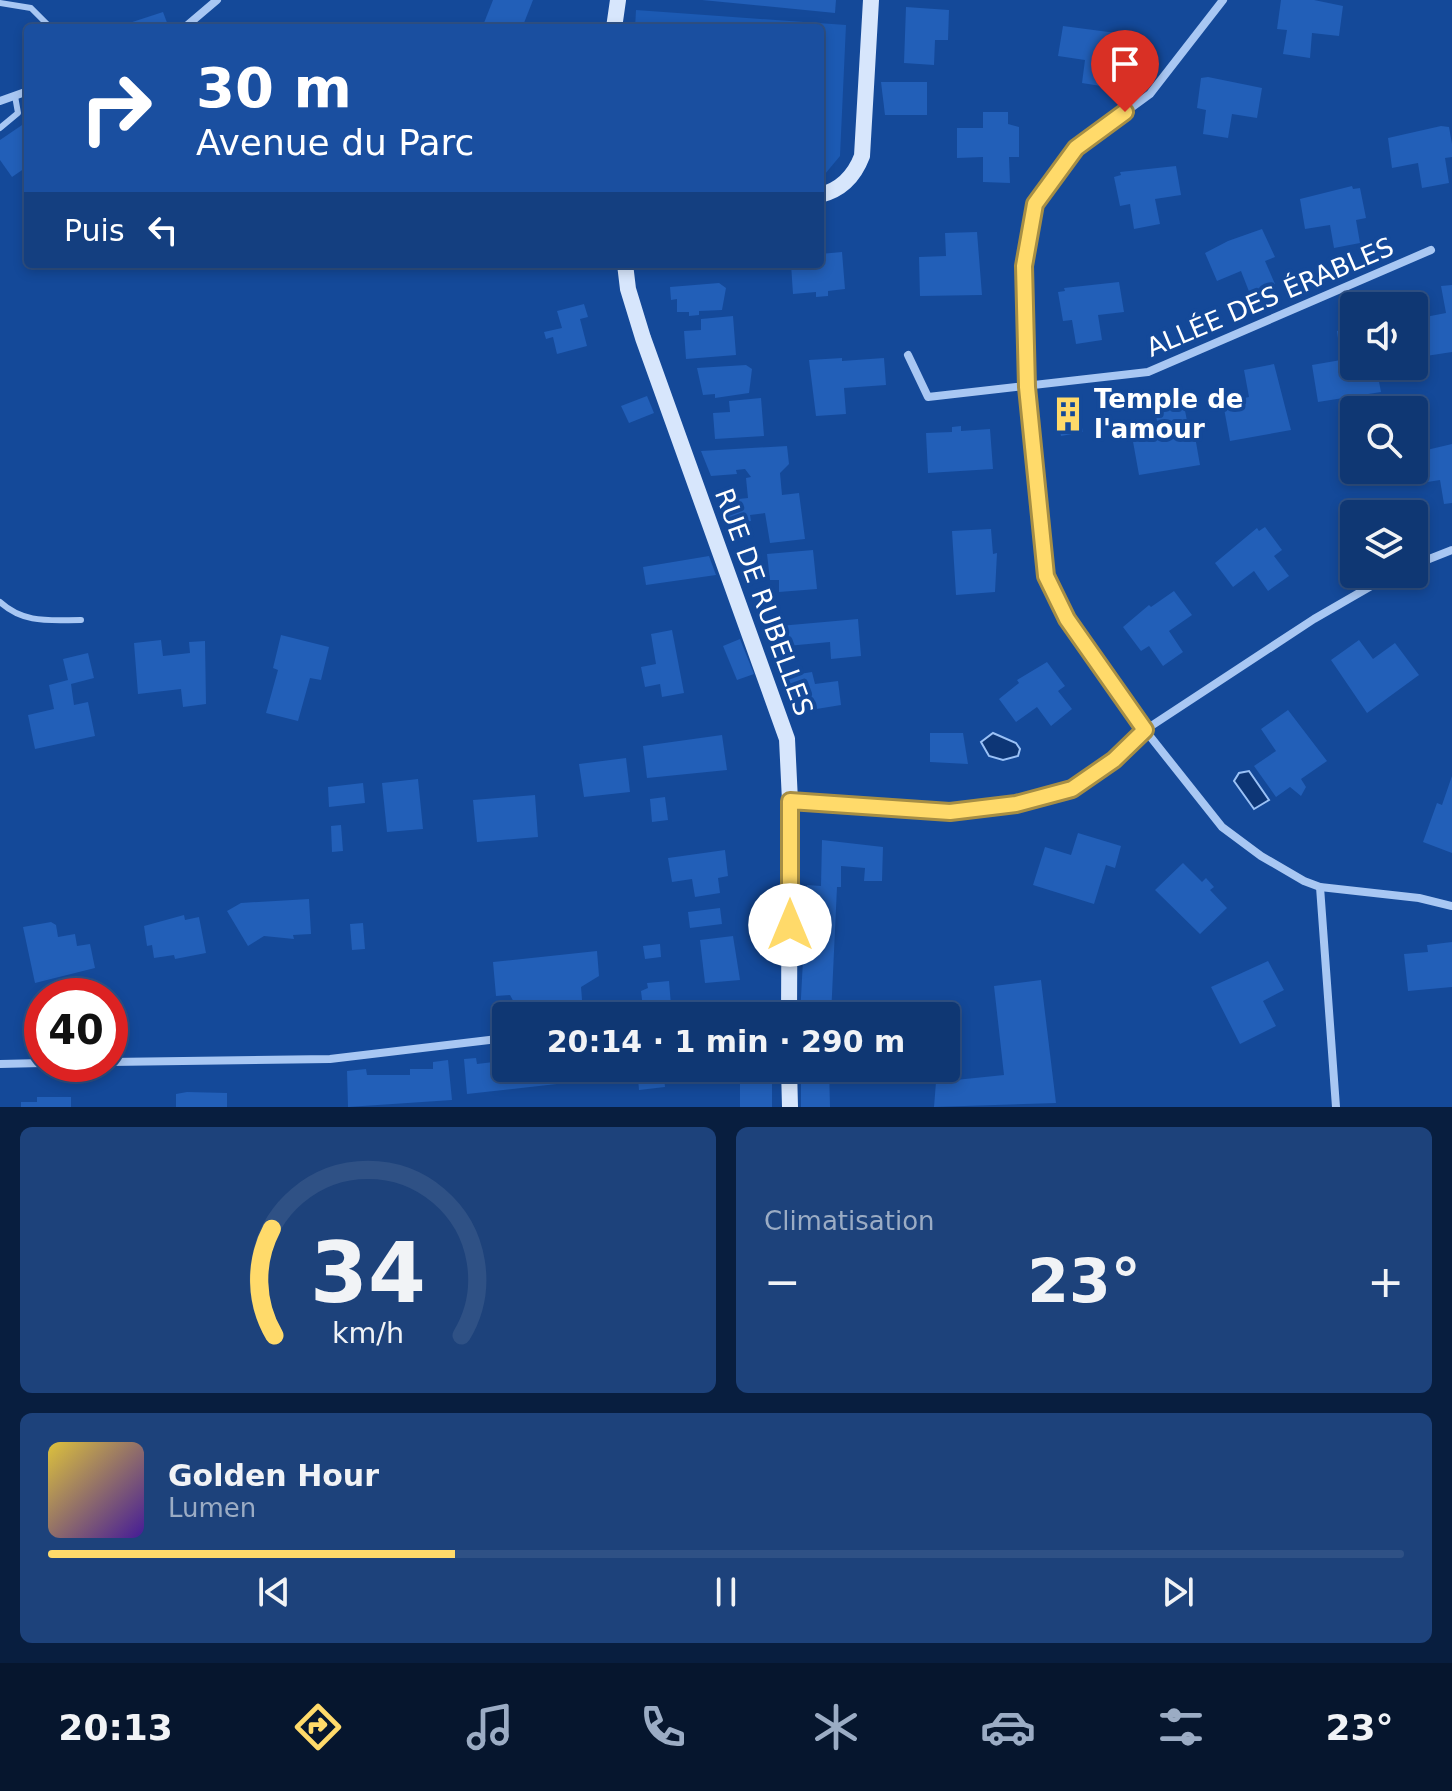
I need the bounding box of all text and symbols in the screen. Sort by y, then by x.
pin [1091,30,1159,112]
icon: arrive [1103,42,1147,86]
text: 30 m [196,55,352,120]
icon: right [64,56,168,160]
text: Avenue du Parc [196,122,474,163]
icon: left [141,208,185,252]
text: Puis [64,213,125,248]
street label: ALLÉE DES ÉRABLES [1142,230,1398,363]
map controls [1340,292,1428,588]
button: sound [1340,292,1428,380]
place label: Temple de l'amour [1094,384,1243,444]
building icon: Temple de l'amour [1049,395,1087,433]
button: search [1340,396,1428,484]
street label: RUE DE RUBELLES [709,484,819,720]
button: layers [1340,500,1428,588]
position arrow [748,883,832,967]
speed limit sign: 40 [24,978,128,1082]
text: 20:14 · 1 min · 290 m [547,1024,905,1059]
text: Climatisation [764,1206,935,1236]
text: 34 [310,1225,426,1322]
text: 23° [1027,1246,1141,1316]
text: − [764,1256,801,1307]
text: + [1367,1256,1404,1307]
text: km/h [332,1316,404,1350]
text: Golden Hour [168,1458,379,1493]
text: Lumen [168,1493,256,1523]
icon: previous [252,1570,296,1614]
icon: pause [704,1570,748,1614]
icon: next [1156,1570,1200,1614]
icon: directions [290,1699,346,1755]
icon: music [462,1699,518,1755]
icon: phone [635,1699,691,1755]
icon: climate [808,1699,864,1755]
icon: car [980,1699,1036,1755]
icon: filters [1153,1699,1209,1755]
text: 20:13 [58,1707,173,1748]
text: 23° [1326,1707,1394,1748]

